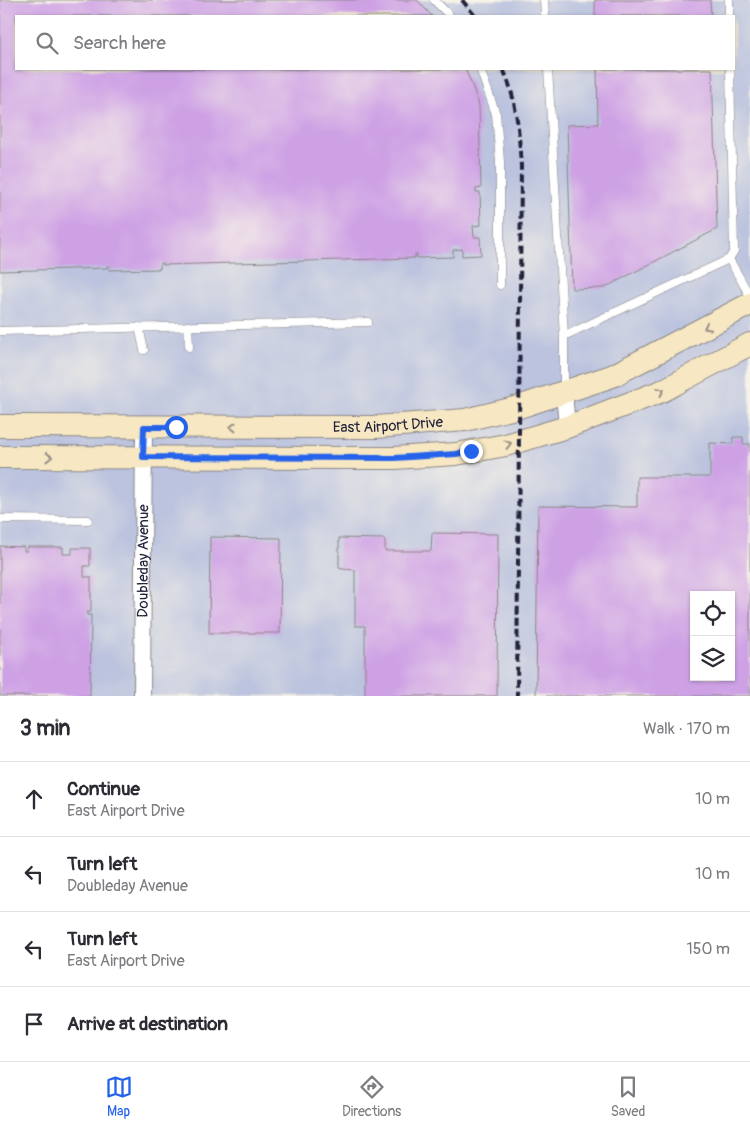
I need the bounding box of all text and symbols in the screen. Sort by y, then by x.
search box [15,15,735,70]
icon: search [33,29,61,57]
text: Search here [73,31,166,55]
one-way arrow [703,321,712,331]
one-way arrow [656,386,665,397]
street label: East Airport Drive [333,412,444,437]
route start [165,416,188,439]
one-way arrow [228,422,236,432]
one-way arrow [503,439,512,450]
route end [460,440,483,463]
one-way arrow [46,452,53,462]
street label: Doubleday Avenue [133,504,153,618]
map controls [690,591,735,681]
button: locate [690,591,735,636]
button: layers [690,636,735,681]
text: 3 min [20,715,70,742]
text: Walk · 170 m [643,719,730,739]
text: Continue [67,777,140,801]
icon: ahead [20,785,48,813]
text: 10 m [695,789,730,809]
text: East Airport Drive [67,801,185,821]
text: Turn left [67,852,137,876]
icon: left [20,860,48,888]
text: 10 m [695,864,730,884]
text: Doubleday Avenue [67,876,188,896]
text: Turn left [67,927,137,951]
icon: left [20,935,48,963]
text: 150 m [686,939,730,959]
text: East Airport Drive [67,951,185,971]
icon: arrive [20,1010,48,1038]
text: Arrive at destination [67,1012,228,1036]
tab: Map [105,1073,133,1120]
tab: Directions [342,1073,401,1120]
tab: Saved [611,1073,645,1120]

